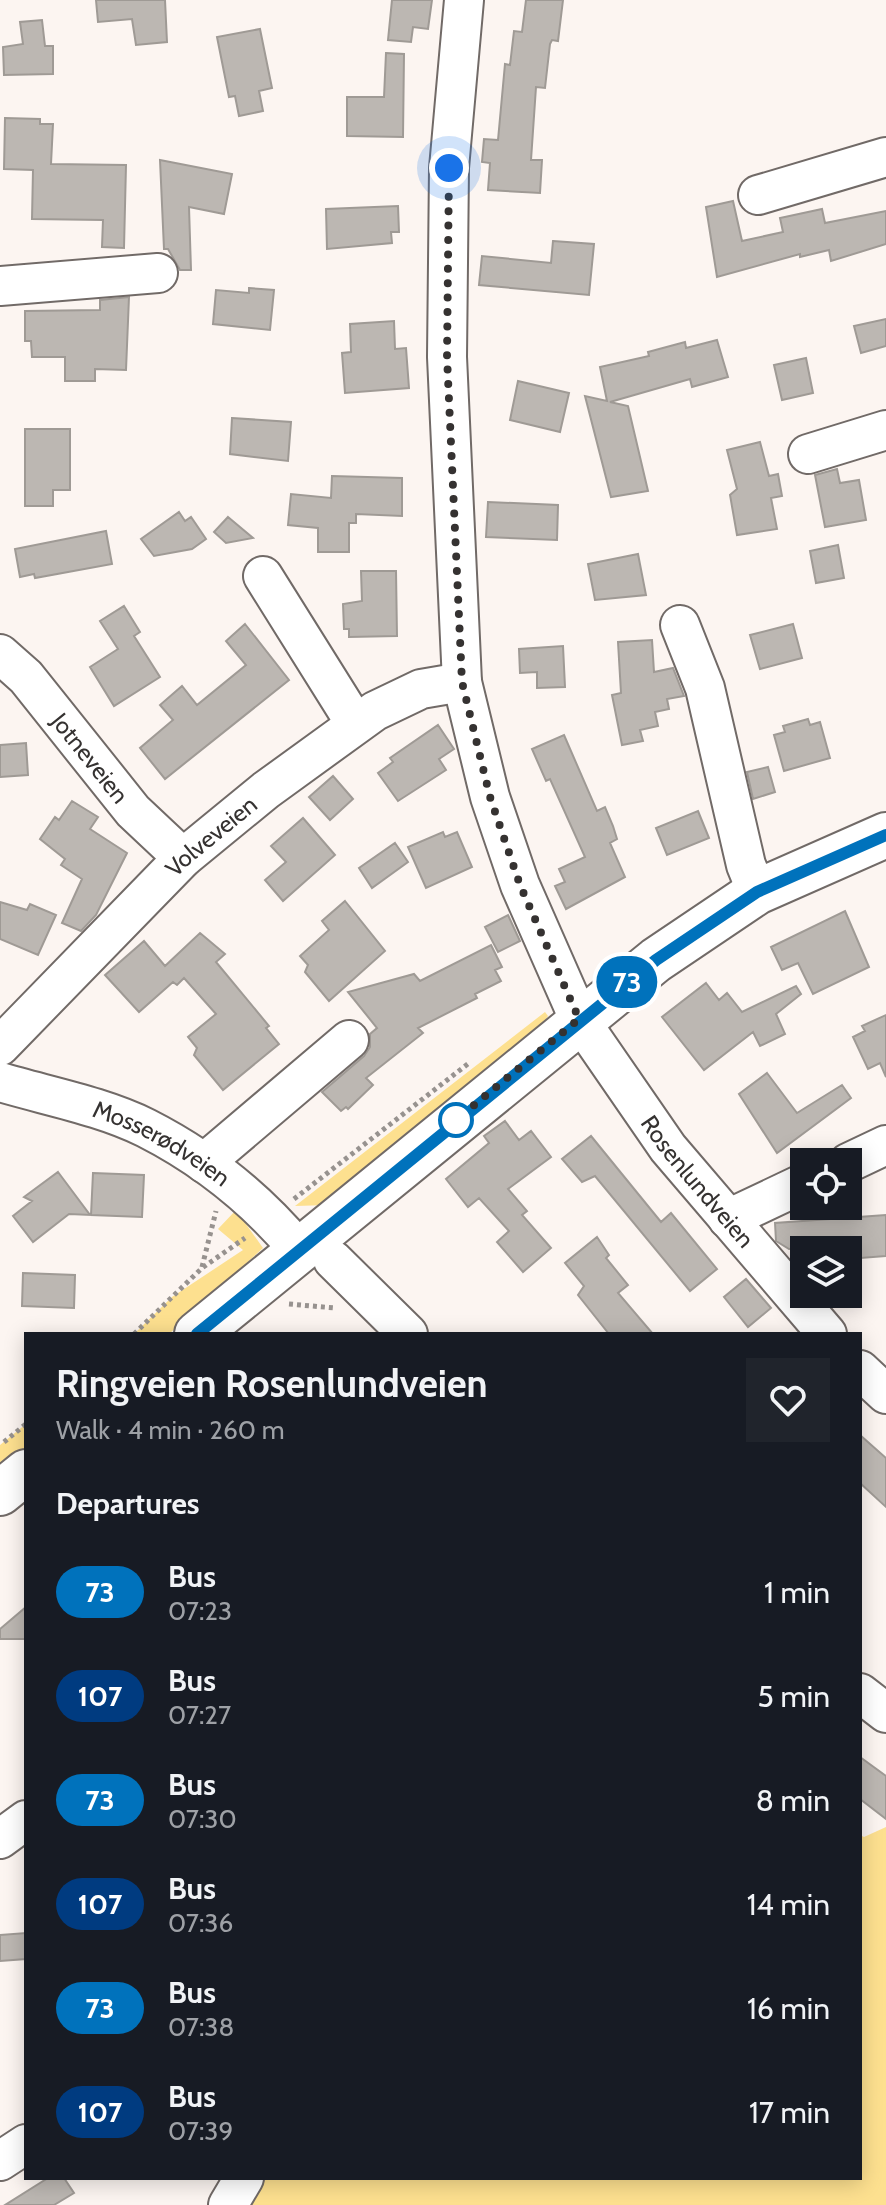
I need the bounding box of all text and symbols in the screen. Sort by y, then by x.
your location [429,148,469,188]
street label: Jotneveien [45,706,135,809]
street label: Volveveien [159,789,262,882]
line badge: 73 [591,956,663,1008]
text: 73 [612,965,642,999]
street label: Mosserødveien [90,1094,237,1192]
unlabelled marker [439,1103,473,1137]
street label: Rosenlundveien [635,1109,761,1253]
map controls [790,1148,862,1308]
button: locate [790,1148,862,1220]
button: layers [790,1236,862,1308]
button: heart [746,1358,830,1442]
text: Ringveien Rosenlundveien [56,1360,488,1407]
text: Walk · 4 min · 260 m [56,1414,285,1446]
text: Departures [56,1485,200,1522]
text: Bus [168,1558,216,1595]
text: 1 min [764,1574,830,1611]
text: 73 [85,1575,115,1609]
text: 07:23 [168,1595,232,1627]
text: Bus [168,1662,216,1699]
text: 5 min [758,1678,830,1715]
text: 107 [78,1679,122,1713]
text: 07:27 [168,1699,231,1731]
text: Bus [168,1766,216,1803]
text: 8 min [756,1782,830,1819]
text: 73 [85,1783,115,1817]
text: 07:30 [168,1803,237,1835]
text: Bus [168,1870,216,1907]
text: 14 min [747,1886,830,1923]
text: 107 [78,1887,122,1921]
text: 07:36 [168,1907,233,1939]
text: Bus [168,1974,216,2011]
text: 16 min [747,1990,830,2027]
text: 73 [85,1991,115,2025]
text: 07:38 [168,2011,234,2043]
text: Bus [168,2078,216,2115]
text: 17 min [749,2094,830,2131]
text: 107 [78,2095,122,2129]
text: 07:39 [168,2115,233,2147]

